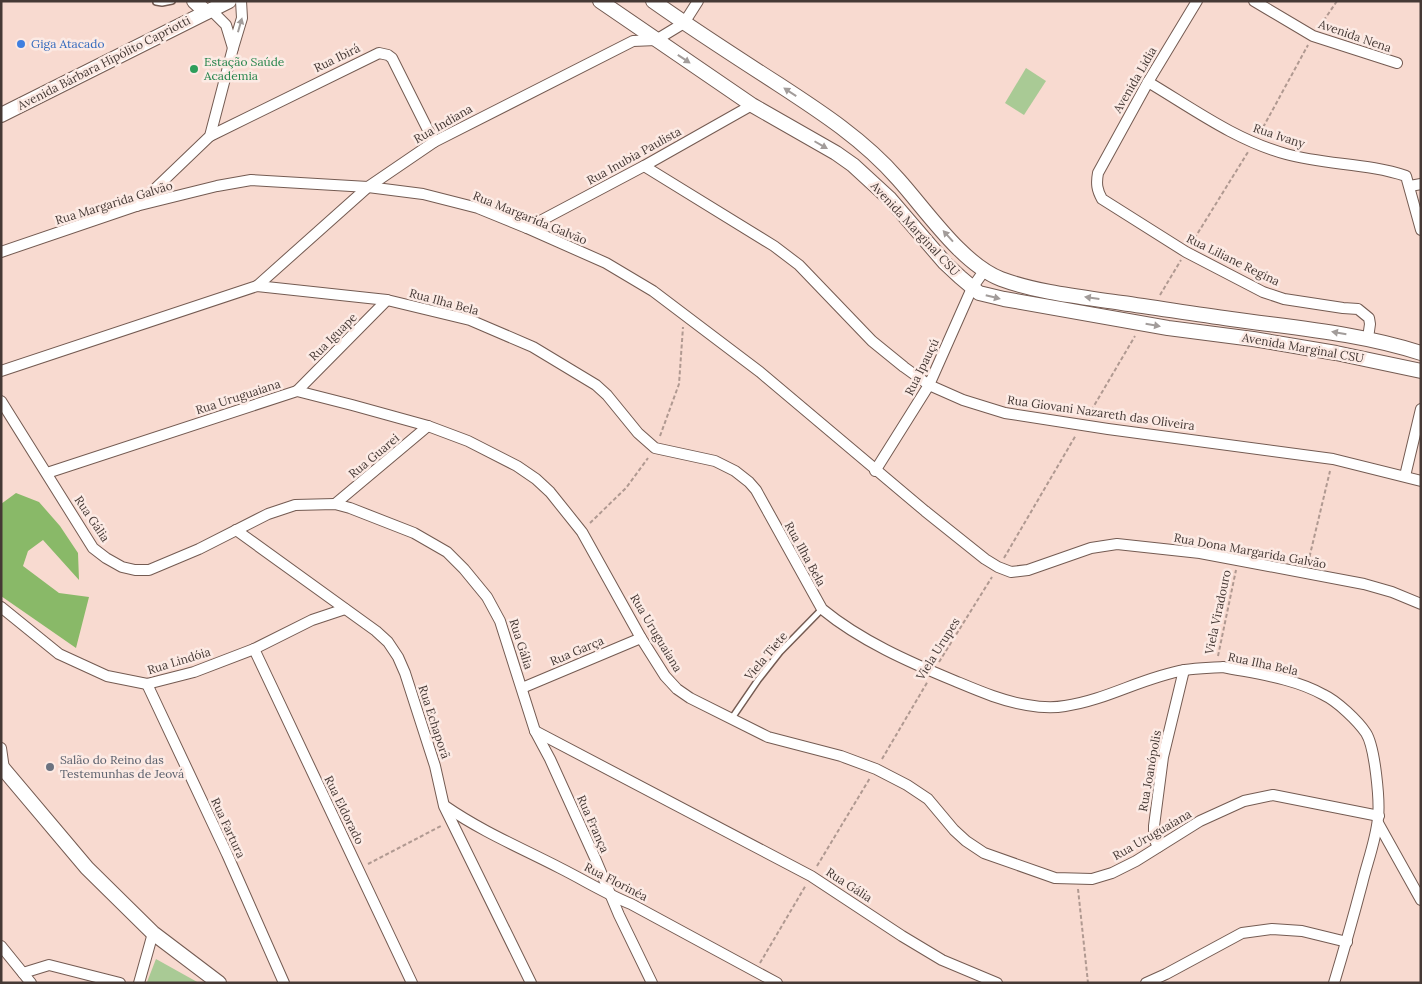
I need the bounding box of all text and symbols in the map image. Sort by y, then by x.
street label: Avenida Bárbara Hipólito Capriotti [14,12,193,113]
street label: Avenida Nena [1316,16,1394,55]
one-way arrow [236,17,244,32]
place label: Giga Atacado [31,36,105,51]
marker: Giga Atacado [15,38,27,50]
street label: Rua Ibirá [311,40,362,75]
street label: Avenida Lidia [1109,44,1160,116]
place label: Estação Saúde Academia [203,54,285,83]
one-way arrow [677,54,690,64]
marker: Estação Saúde Academia [188,63,200,75]
one-way arrow [783,87,796,97]
street label: Rua Indiana [411,101,475,146]
street label: Rua Ivany [1251,120,1308,151]
street label: Rua Inubia Paulista [584,123,684,188]
one-way arrow [815,140,828,149]
street label: Rua Margarida Galvão [53,178,174,228]
street label: Avenida Marginal CSU [867,178,963,279]
street label: Rua Margarida Galvão [471,188,590,247]
one-way arrow [942,229,953,242]
street label: Rua Liliane Regina [1184,230,1282,289]
street label: Rua Ilha Bela [408,285,481,318]
one-way arrow [986,293,1001,301]
one-way arrow [1084,294,1100,302]
street label: Rua Iguape [306,309,360,364]
one-way arrow [1146,322,1162,330]
street label: Avenida Marginal CSU [1240,329,1365,366]
one-way arrow [1331,329,1347,337]
street label: Rua Ipauçú [901,336,942,398]
street label: Rua Uruguaiana [193,376,282,417]
street label: Rua Giovani Nazareth das Oliveira [1006,392,1196,433]
street label: Rua Guarei [345,430,402,481]
street label: Rua Gália [72,493,113,545]
street label: Rua Ilha Bela [782,519,829,589]
street label: Rua Dona Margarida Galvão [1173,530,1328,571]
street label: Viela Viradouro [1201,568,1234,656]
street label: Rua Uruguaiana [627,591,686,675]
street label: Viela Urupes [912,614,963,684]
street label: Rua Gália [506,617,537,671]
street label: Viela Tiete [740,628,791,684]
street label: Rua Garça [548,632,606,669]
street label: Rua Lindóia [145,644,212,677]
street label: Rua Ilha Bela [1227,649,1300,678]
street label: Rua Echaporã [415,683,453,761]
street label: Rua Joanópolis [1135,729,1164,813]
place label: Salão do Reino das Testemunhas de Jeová [60,752,184,781]
marker: Salão do Reino das Testemunhas de Jeová [44,761,56,773]
street label: Rua Eldorado [321,773,368,847]
street label: Rua França [574,793,613,855]
street label: Rua Fartura [208,795,249,860]
street label: Rua Uruguaiana [1110,806,1194,863]
street label: Rua Florinéa [582,859,651,904]
street label: Rua Gália [823,864,875,905]

